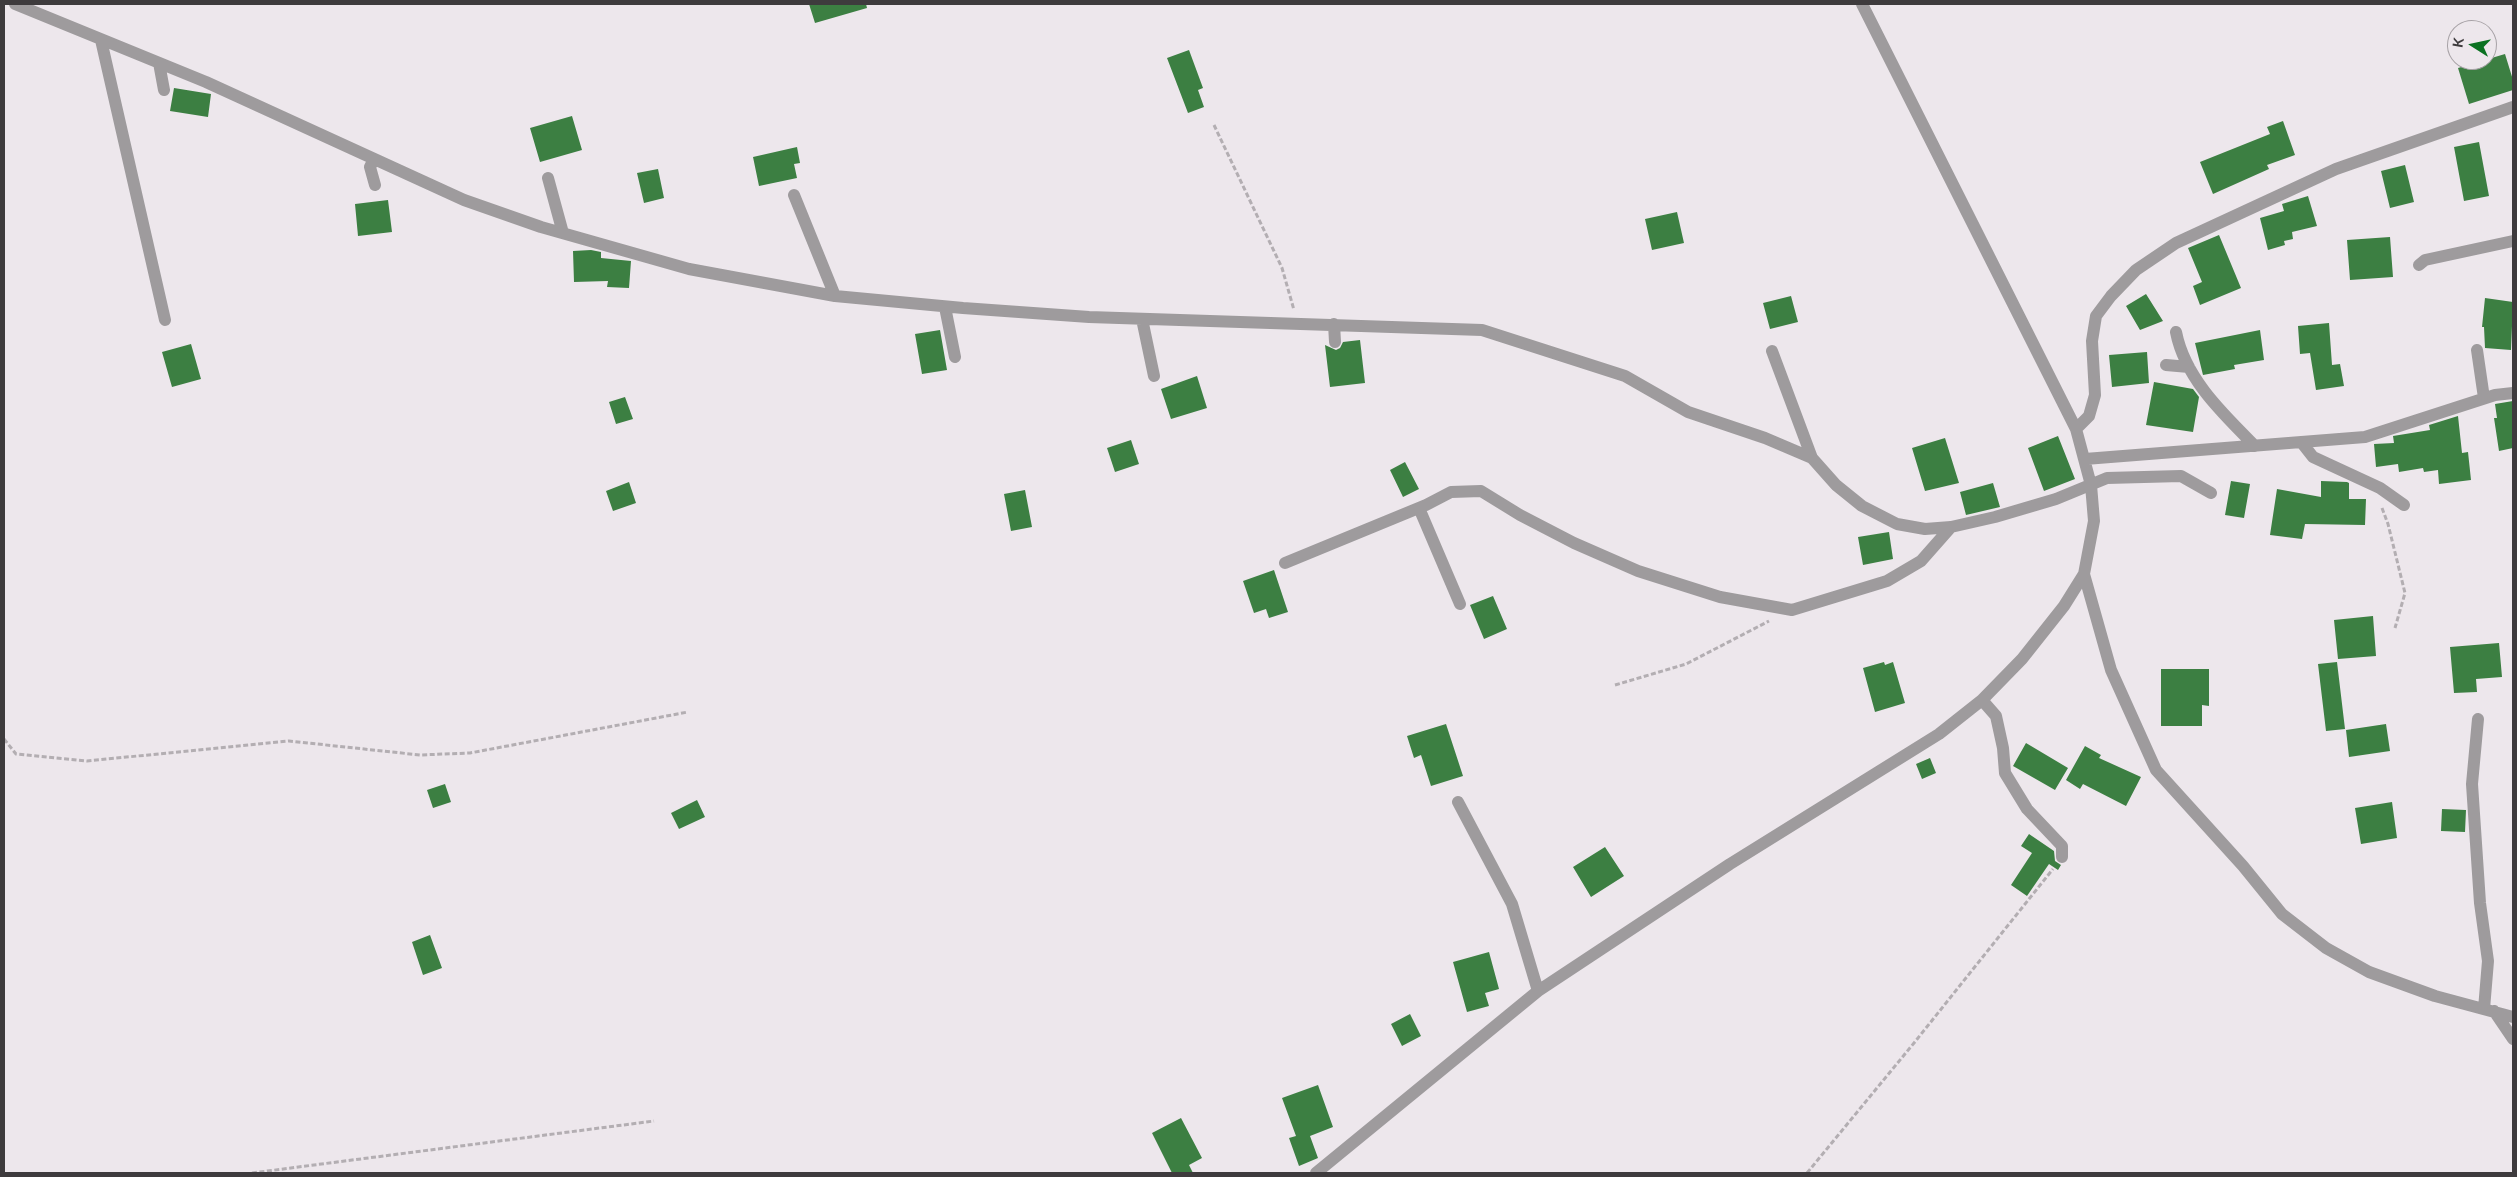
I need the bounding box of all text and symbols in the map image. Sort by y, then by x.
north arrow [2447,20,2497,70]
text: K [2449,36,2467,49]

